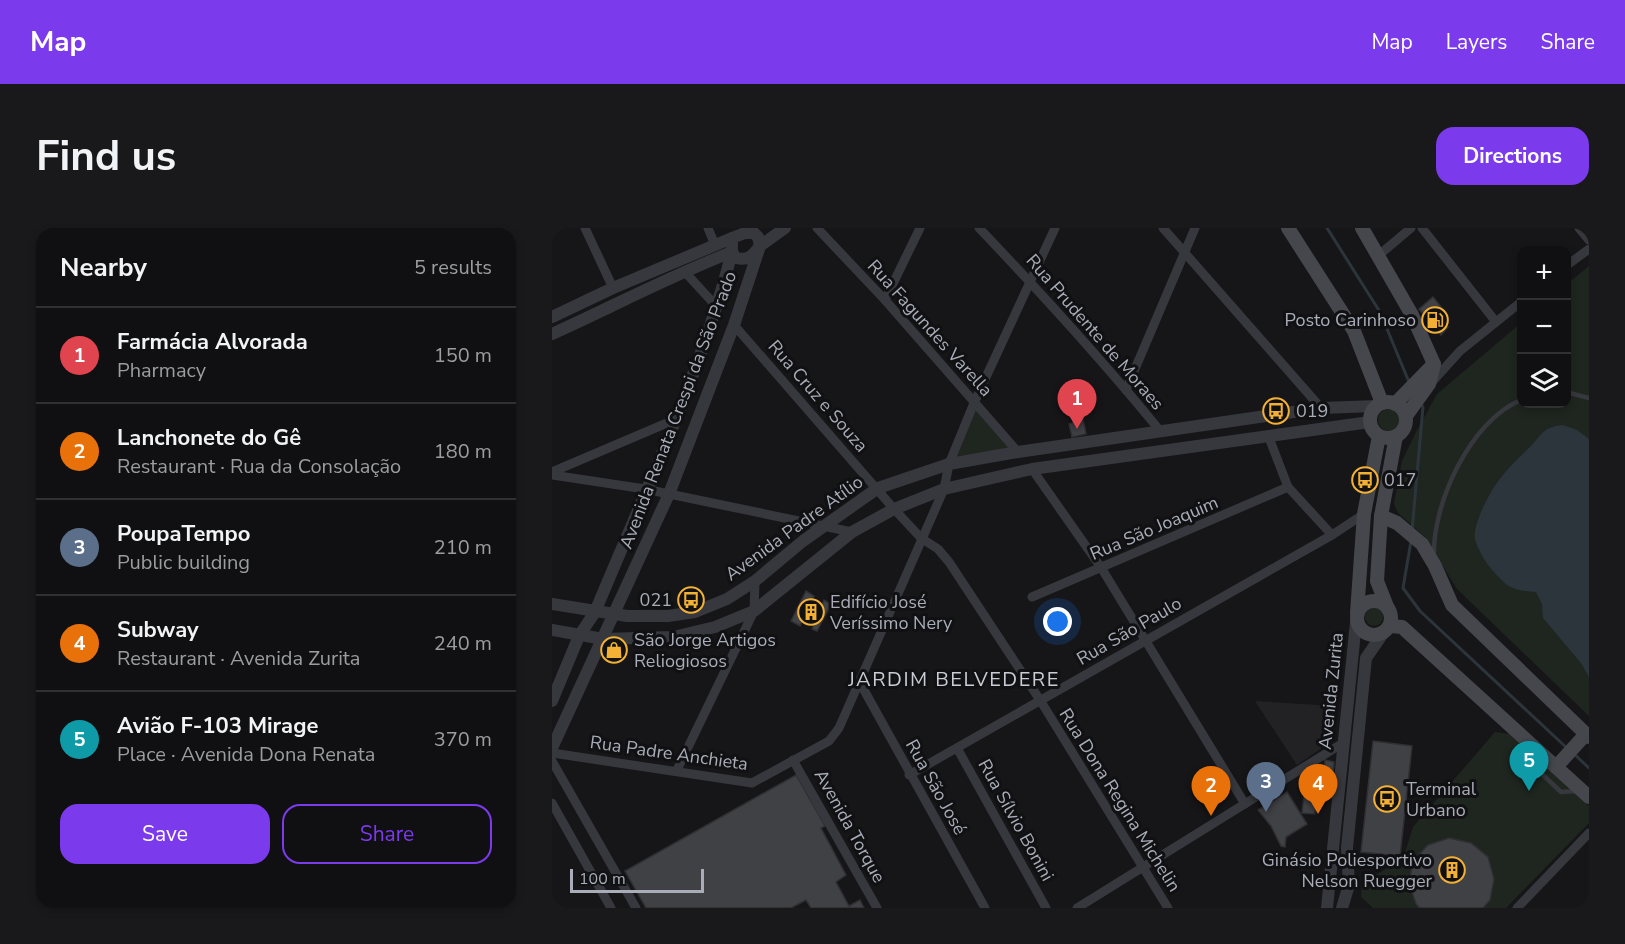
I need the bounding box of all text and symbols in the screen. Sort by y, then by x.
text: Map [30,23,86,61]
text: Map [1371,28,1413,56]
text: Layers [1446,28,1507,56]
text: Share [1540,28,1595,56]
button: Directions [1436,127,1589,185]
text: Find us [36,128,176,185]
map controls [1517,246,1571,408]
button: + [1517,246,1571,300]
street label: Rua Prudente de Moraes [1021,249,1169,415]
text: Nearby [60,250,147,285]
text: 5 results [414,254,492,281]
street label: Rua Fagundes Varella [862,254,998,402]
street label: Avenida Renata Crespi da São Prado [614,268,742,552]
button: − [1517,300,1571,354]
fuel station icon: Posto Carinhoso [1420,305,1450,335]
place label: Posto Carinhoso [1284,308,1416,332]
text: Farmácia Alvorada [117,327,308,357]
street label: Rua Cruz e Souza [763,335,873,457]
text: 1 [74,342,86,369]
text: 150 m [434,342,492,369]
button: layers [1517,354,1571,408]
text: Pharmacy [117,357,206,384]
pin: 1 [1058,380,1096,429]
bus stop icon: 019 [1261,396,1291,426]
place label: 019 [1296,399,1328,423]
text: Lanchonete do Gê [117,423,301,453]
text: 2 [74,438,86,465]
text: 180 m [434,438,492,465]
text: Restaurant · Rua da Consolação [117,453,401,480]
bus stop icon: 017 [1350,465,1380,495]
place label: 017 [1384,468,1416,492]
street label: Avenida Padre Atílio [720,470,868,586]
street label: Rua São Joaquim [1086,490,1222,566]
text: PoupaTempo [117,519,250,549]
text: 3 [74,534,86,561]
text: 210 m [434,534,492,561]
text: Public building [117,549,250,576]
bus stop icon: 021 [676,585,706,615]
place label: 021 [640,588,672,612]
place label: Edifício José Veríssimo Nery [829,590,953,635]
street label: Rua São Paulo [1072,591,1186,671]
building icon: Edifício José Veríssimo Nery [796,597,826,627]
your location [1043,607,1072,636]
text: Subway [117,615,199,645]
place label: São Jorge Artigos Reliogiosos [634,628,776,673]
text: 4 [74,630,86,657]
text: 240 m [434,630,492,657]
street label: Avenida Zurita [1313,631,1349,751]
shop icon: São Jorge Artigos Reliogiosos [599,635,629,665]
text: Restaurant · Avenida Zurita [117,645,360,672]
district label: JARDIM BELVEDERE [847,666,1060,693]
street label: Rua Dona Regina Michelin [1054,704,1186,896]
text: Avião F-103 Mirage [117,711,318,741]
text: 5 [74,726,86,753]
text: 370 m [434,726,492,753]
street label: Rua Padre Anchieta [588,730,750,776]
street label: Rua São José [900,735,972,839]
text: Place · Avenida Dona Renata [117,741,375,768]
pin: 5 [1510,742,1548,791]
street label: Rua Sílvio Bonini [973,755,1059,885]
pin: 3 [1246,762,1286,812]
pin: 4 [1298,764,1338,814]
street label: Avenida Torque [809,765,891,887]
pin: 2 [1192,766,1230,816]
place label: Terminal Urbano [1406,777,1477,822]
bus stop icon: Terminal Urbano [1372,784,1402,814]
button: Save [60,804,270,864]
button: Share [282,804,492,864]
place label: Ginásio Poliesportivo Nelson Ruegger [1262,848,1433,893]
building icon: Ginásio Poliesportivo Nelson Ruegger [1437,855,1467,885]
scale bar [570,866,704,894]
text: 100 m [579,868,626,890]

